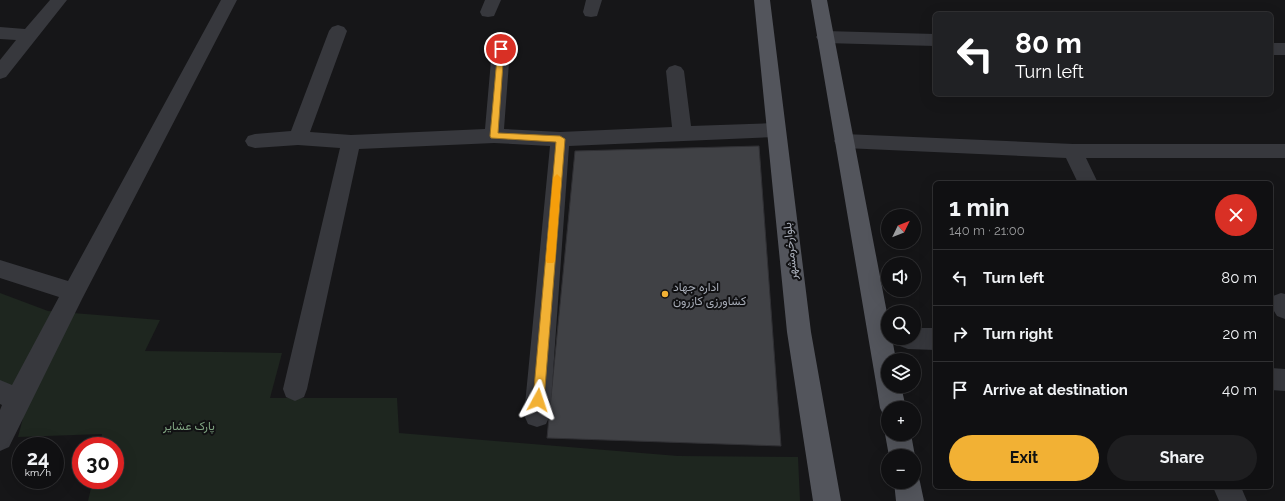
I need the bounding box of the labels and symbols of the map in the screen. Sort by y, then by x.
pin [484,32,518,66]
north arrow [881,209,921,249]
street label: بلوارخرمشهر [780,222,801,281]
place label: اداره جهاد کشاورزی کازرون [673,280,746,309]
marker: اداره جهاد کشاورزی کازرون [660,289,670,299]
position arrow [517,379,559,421]
park label: پارک عشایر [162,419,215,434]
speed limit sign: 30 [72,437,124,489]

